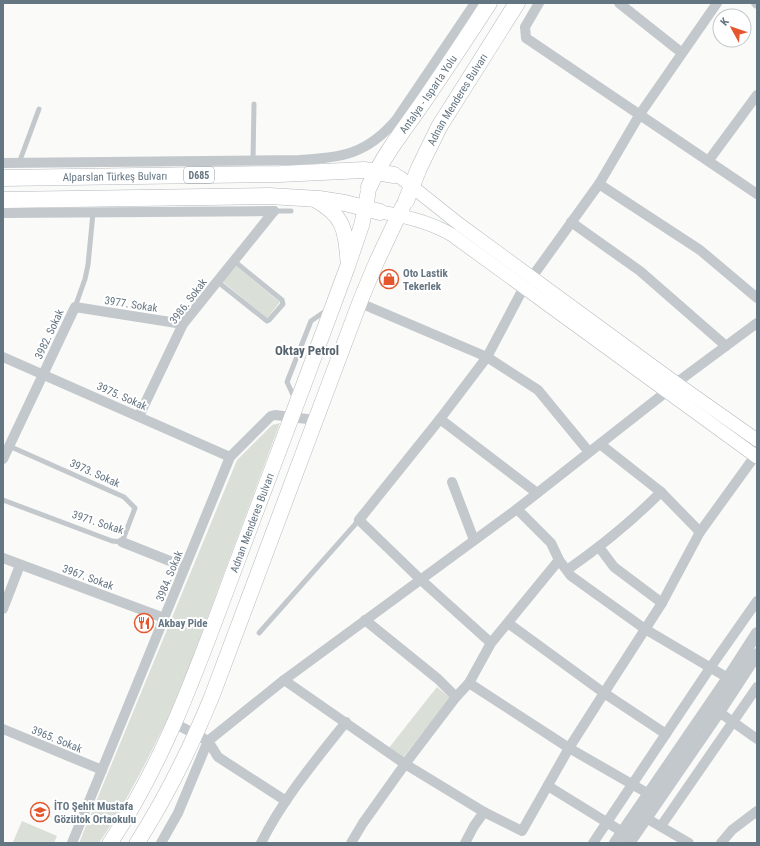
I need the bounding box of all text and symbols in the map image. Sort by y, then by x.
north arrow [712,8,752,48]
text: K [718,15,732,28]
street label: Adnan Menderes Bulvarı [425,51,491,148]
street label: Antalya - Isparta Yolu [397,53,460,136]
road number: D685 [184,167,214,183]
street label: Alparslan Türkeş Bulvarı [63,170,167,184]
place label: Oto Lastik Tekerlek [403,267,448,293]
shop icon: Oto Lastik Tekerlek [378,268,400,290]
street label: 3986. Sokak [167,276,210,327]
street label: 3977. Sokak [103,294,158,315]
street label: 3982. Sokak [32,307,67,361]
district label: Oktay Petrol [275,343,339,358]
street label: 3975. Sokak [95,380,149,413]
street label: 3973. Sokak [68,457,122,490]
street label: Adnan Menderes Bulvarı [228,471,277,575]
street label: 3971. Sokak [70,508,125,537]
street label: 3984. Sokak [153,549,186,603]
street label: 3967. Sokak [60,562,115,593]
restaurant icon: Akbay Pide [133,612,155,634]
place label: Akbay Pide [158,617,208,630]
street label: 3965. Sokak [30,723,84,756]
place label: İTO Şehit Mustafa Gözütok Ortaokulu [54,799,136,826]
school or university icon: İTO Şehit Mustafa Gözütok Ortaokulu [29,801,51,823]

